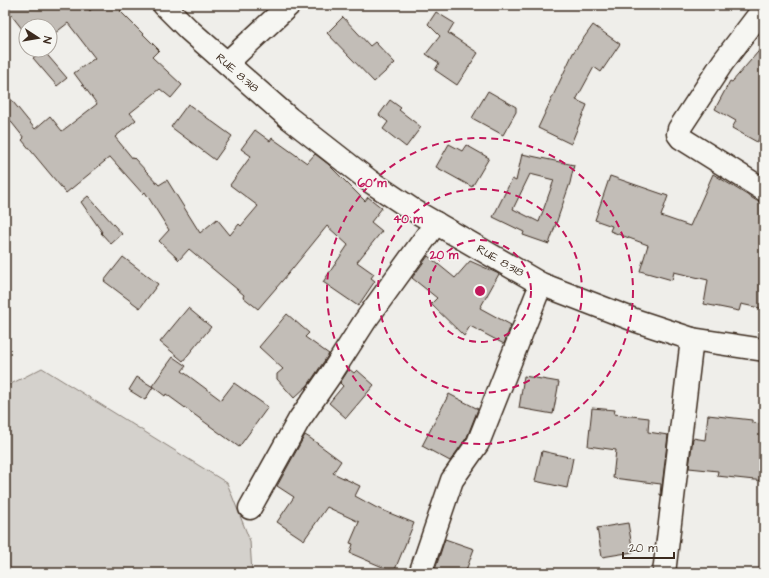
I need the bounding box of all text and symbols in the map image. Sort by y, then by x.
north arrow [18,18,58,58]
text: N [39,35,55,45]
street label: RUE 8.318 [212,49,263,97]
text: 60 m [357,175,387,192]
text: 40 m [393,211,424,228]
street label: RUE 8.318 [473,241,527,281]
text: 20 m [429,247,459,264]
centre of rings [473,284,487,298]
scale bar [623,534,674,560]
text: 20 m [629,540,658,557]

